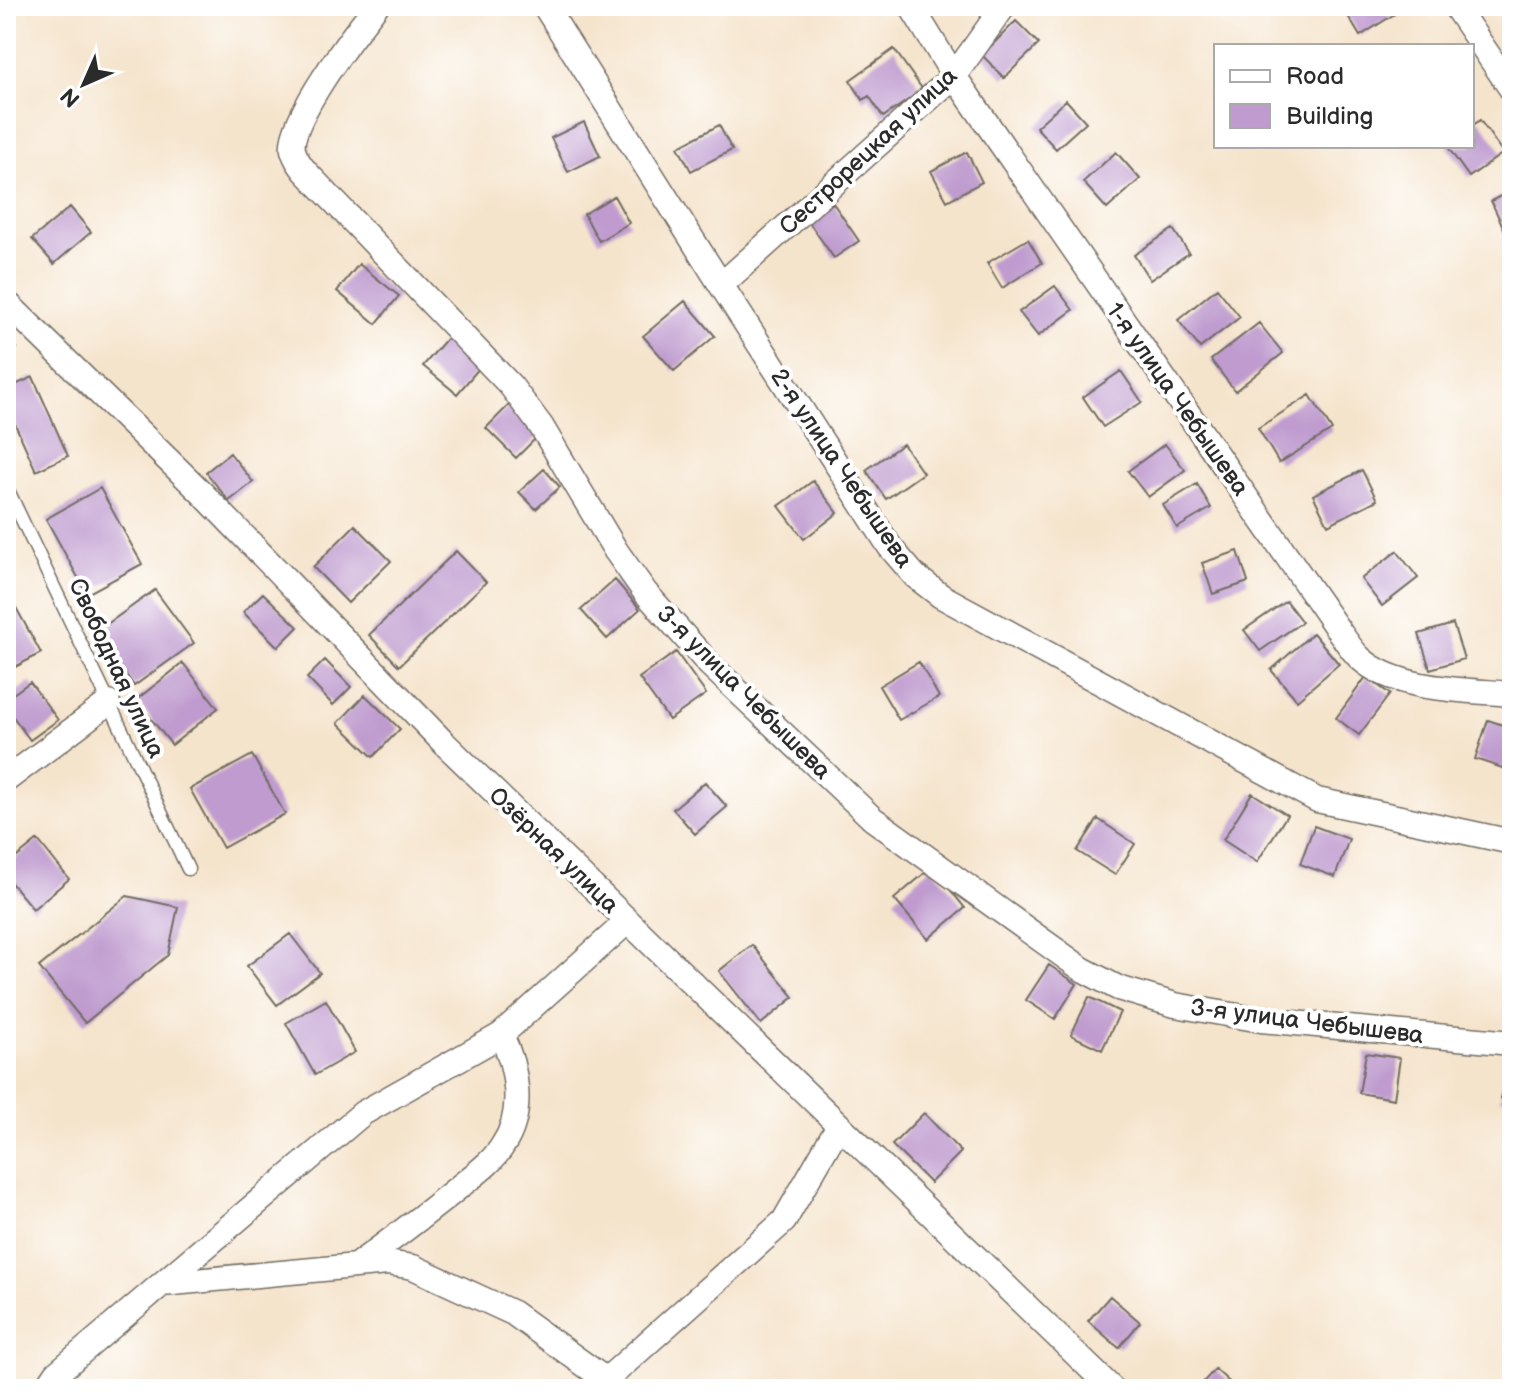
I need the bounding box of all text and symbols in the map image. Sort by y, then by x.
north arrow [44,44,124,124]
legend [1214,44,1474,148]
street label: Сестрорецкая улица [773,62,963,241]
text: Road [1286,62,1344,91]
text: N [56,82,86,112]
text: Building [1286,102,1373,131]
street label: 1-я улица Чебышева [1100,297,1255,501]
street label: 2-я улица Чебышева [764,363,919,573]
street label: Свободная улица [62,574,171,763]
street label: 3-я улица Чебышева [650,599,837,786]
street label: Озёрная улица [483,781,625,920]
street label: 3-я улица Чебышева [1189,993,1425,1050]

